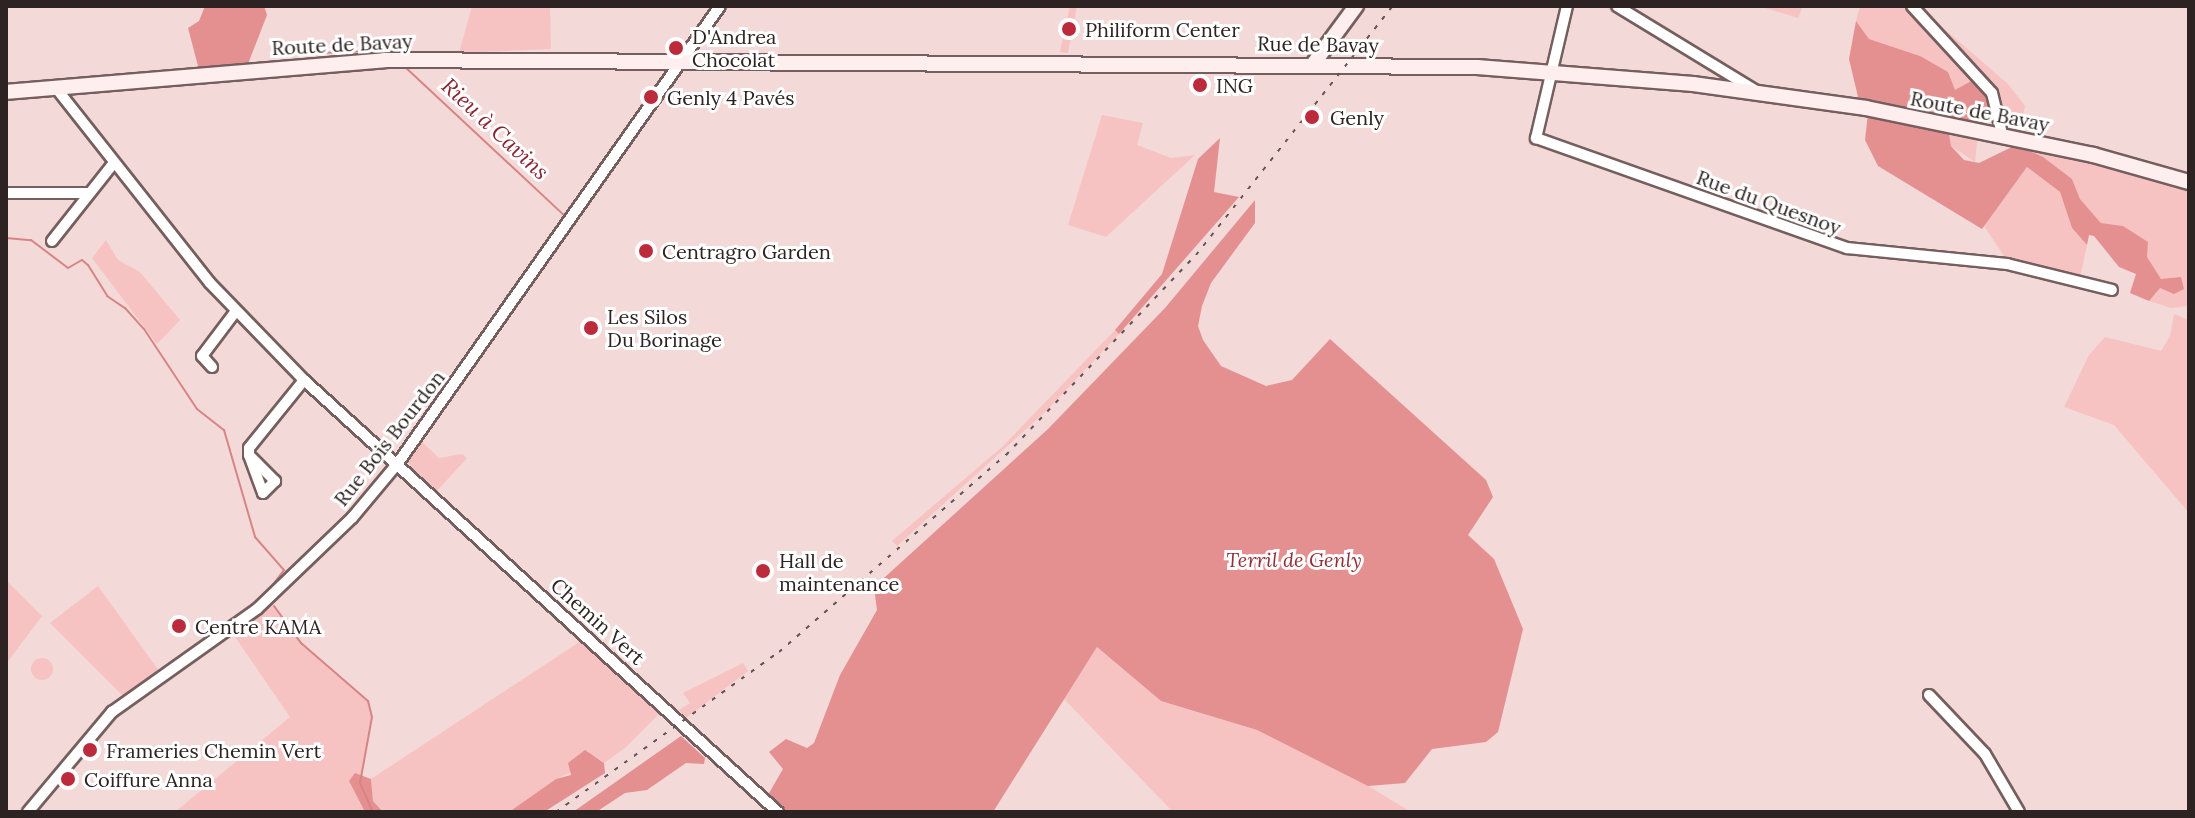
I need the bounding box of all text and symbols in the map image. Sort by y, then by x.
place label: Philiform Center [1085,17,1240,41]
marker: Philiform Center [1060,20,1078,38]
place label: D'Andrea Chocolat [692,24,776,71]
street label: Route de Bavay [271,28,413,60]
street label: Rue de Bavay [1257,31,1379,57]
marker: D'Andrea Chocolat [667,39,685,57]
water label: Rieu à Cavins [436,73,554,185]
place label: ING [1216,73,1253,97]
marker: ING [1191,76,1209,94]
place label: Genly 4 Pavés [667,85,795,109]
street label: Route de Bavay [1908,86,2052,136]
marker: Genly 4 Pavés [642,88,660,106]
place label: Genly [1330,105,1384,129]
marker: Genly [1301,106,1323,128]
street label: Rue du Quesnoy [1693,165,1845,239]
place label: Centragro Garden [662,239,831,263]
marker: Centragro Garden [637,242,655,260]
place label: Les Silos Du Borinage [607,304,722,351]
marker: Les Silos Du Borinage [582,319,600,337]
street label: Rue Bois Bourdon [329,365,449,511]
park label: Terril de Genly [1226,547,1362,571]
place label: Hall de maintenance [779,548,899,595]
marker: Hall de maintenance [754,562,772,580]
street label: Chemin Vert [546,573,650,669]
place label: Centre KAMA [195,614,321,638]
marker: Centre KAMA [170,617,188,635]
place label: Frameries Chemin Vert [106,738,321,762]
marker: Frameries Chemin Vert [81,741,99,759]
place label: Coiffure Anna [84,767,213,791]
marker: Coiffure Anna [59,770,77,788]

